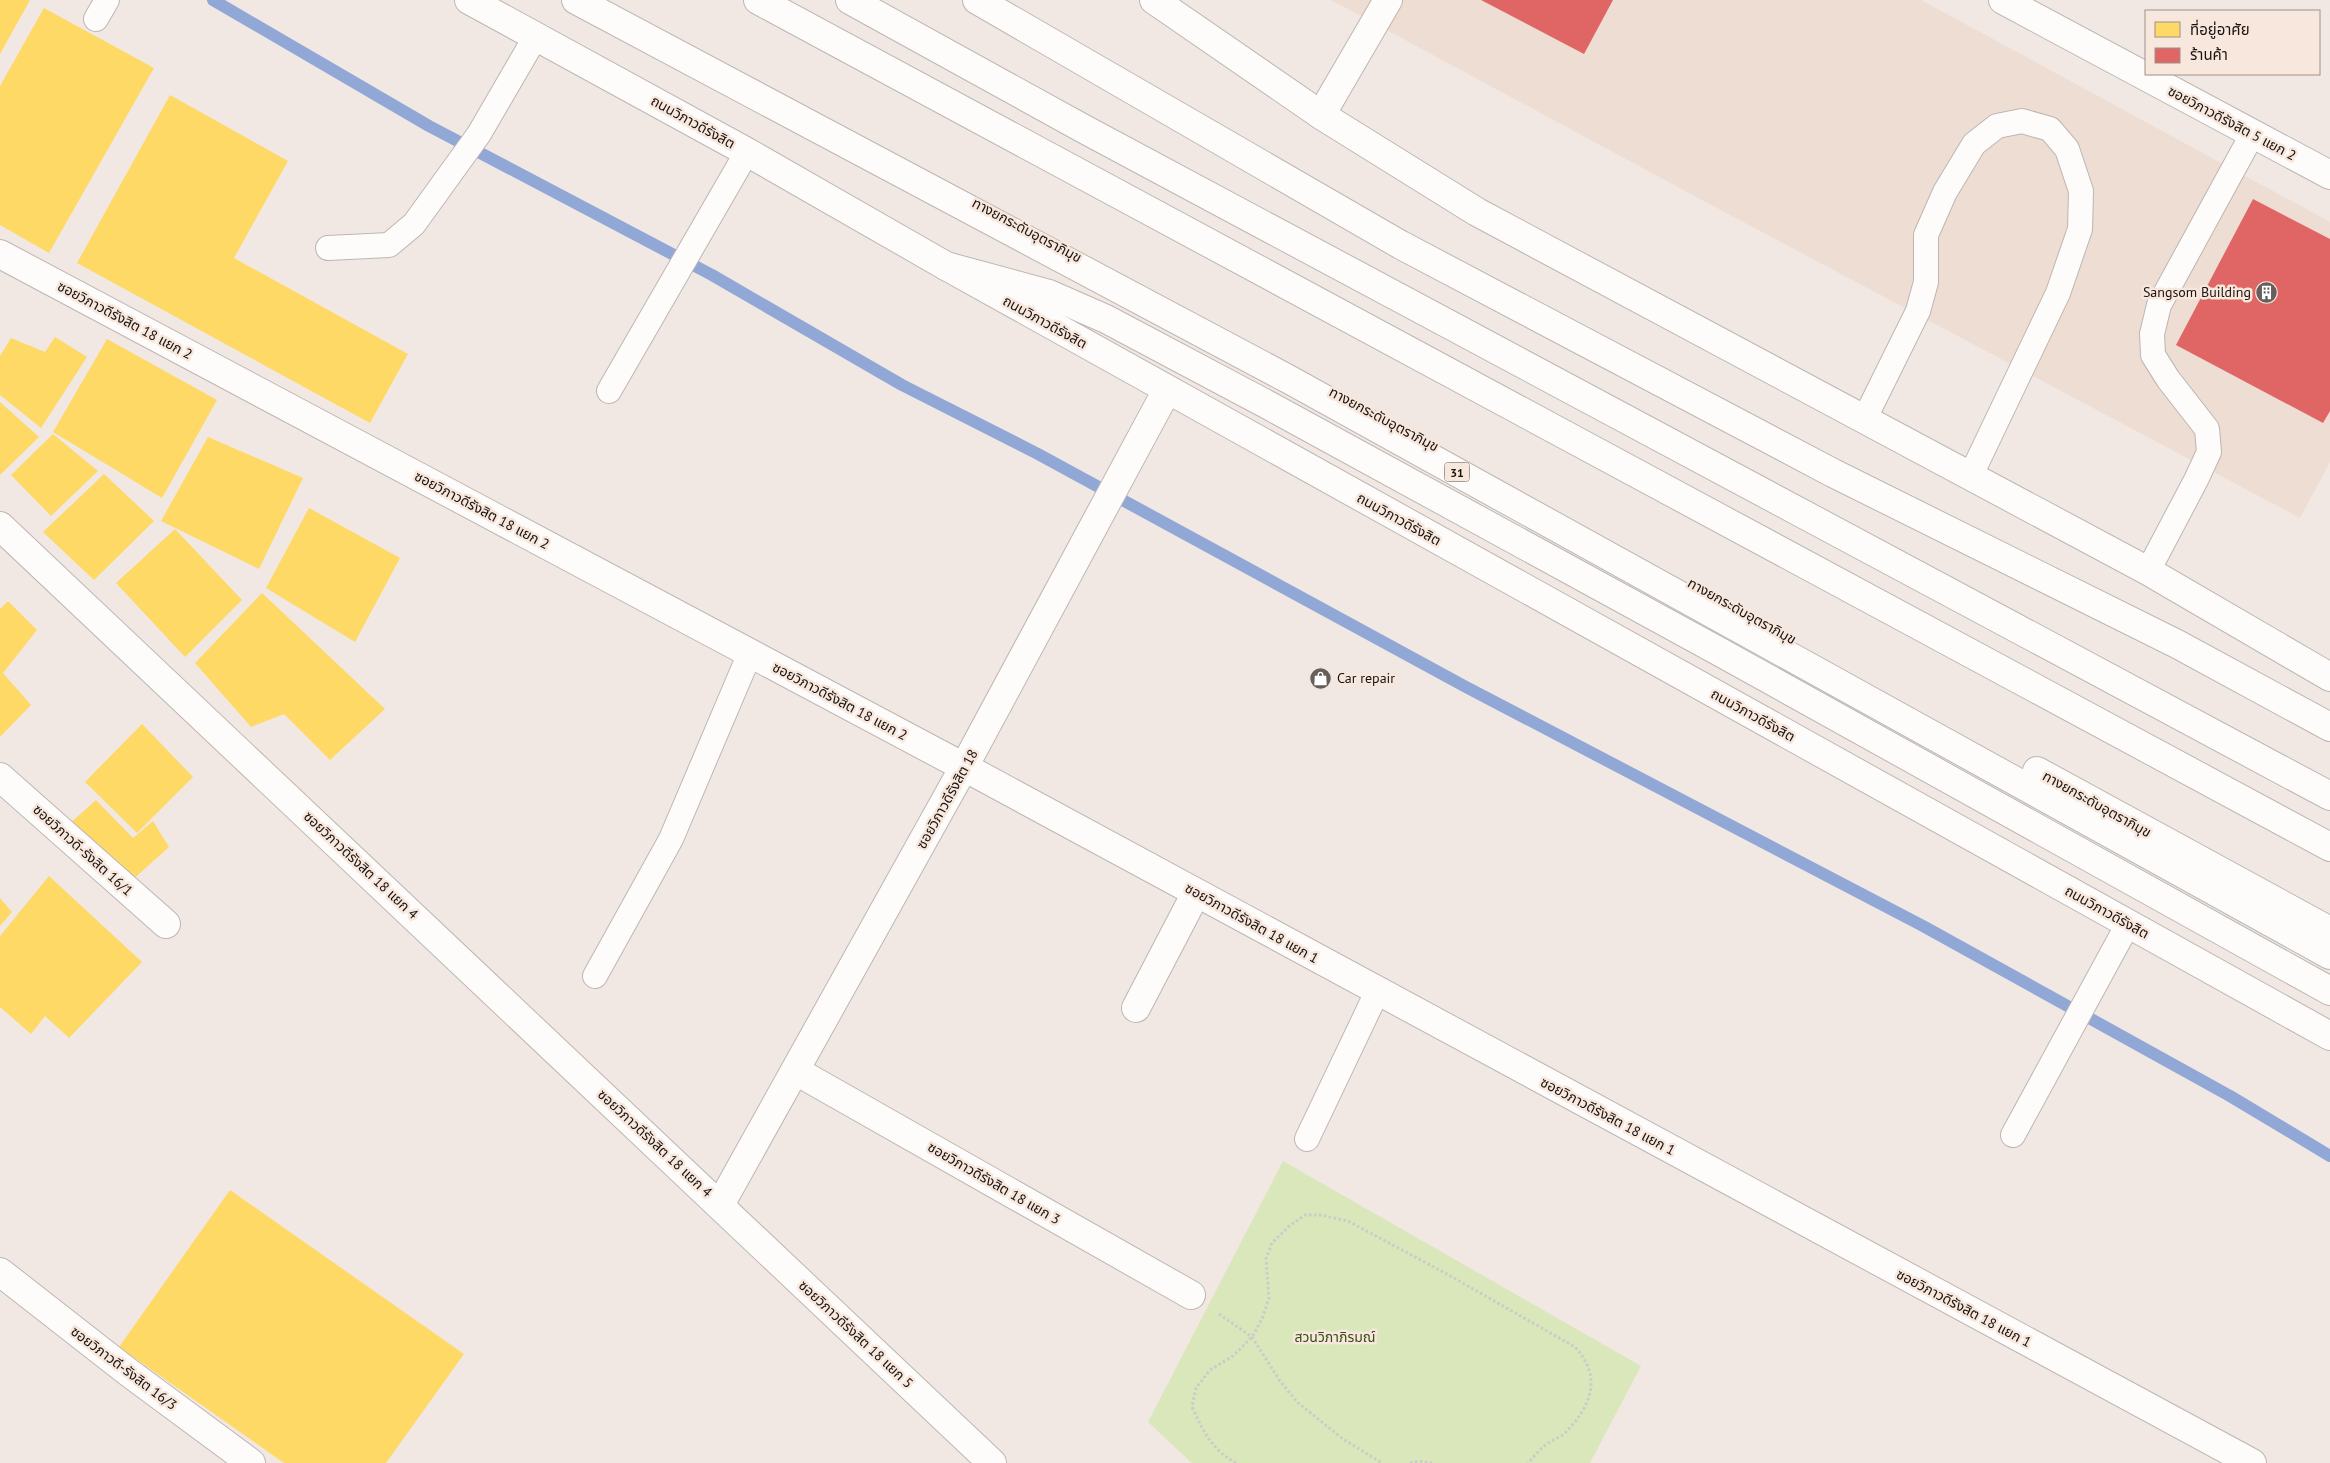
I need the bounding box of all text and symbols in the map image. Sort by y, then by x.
legend [2145,10,2320,75]
text: ที่อยู่อาศัย [2190,19,2250,39]
text: ร้านค้า [2190,45,2228,64]
street label: ซอยวิภาวดีรังสิต 5 แยก 2 [2165,82,2299,164]
street label: ถนนวิภาวดีรังสิต [648,91,738,153]
street label: ทางยกระดับอุตราภิมุข [969,194,1085,266]
street label: ซอยวิภาวดีรังสิต 18 แยก 2 [54,277,196,363]
building icon: Sangsom Building [2255,280,2279,304]
place label: Sangsom Building [2143,283,2251,301]
street label: ถนนวิภาวดีรังสิต [1000,291,1090,353]
street label: ทางยกระดับอุตราภิมุข [1326,383,1442,455]
road number: 31 [1444,462,1470,482]
street label: ซอยวิภาวดีรังสิต 18 แยก 2 [411,467,553,553]
street label: ถนนวิภาวดีรังสิต [1354,488,1444,550]
street label: ทางยกระดับอุตราภิมุข [1685,574,1799,648]
street label: ซอยวิภาวดีรังสิต 18 แยก 2 [769,658,911,744]
shop icon: Car repair [1309,666,1333,690]
place label: Car repair [1337,669,1395,687]
street label: ถนนวิภาวดีรังสิต [1708,684,1798,746]
street label: ซอยวิภาวดีรังสิต 18 [912,746,982,852]
street label: ทางยกระดับอุตราภิมุข [2040,767,2154,841]
street label: ซอยวิภาวดี-รังสิต 16/1 [29,800,137,900]
street label: ซอยวิภาวดีรังสิต 18 แยก 4 [300,807,422,923]
street label: ซอยวิภาวดีรังสิต 18 แยก 1 [1182,879,1322,967]
street label: ถนนวิภาวดีรังสิต [2062,881,2152,943]
street label: ซอยวิภาวดีรังสิต 18 แยก 1 [1537,1073,1679,1159]
street label: ซอยวิภาวดีรังสิต 18 แยก 4 [594,1085,716,1201]
street label: ซอยวิภาวดีรังสิต 18 แยก 3 [924,1138,1064,1228]
street label: ซอยวิภาวดีรังสิต 18 แยก 1 [1893,1265,2035,1351]
street label: ซอยวิภาวดีรังสิต 18 แยก 5 [795,1276,917,1392]
street label: ซอยวิภาวดี-รังสิต 16/3 [67,1322,181,1414]
park label: สวนวิภาภิรมณ์ [1294,1328,1376,1346]

